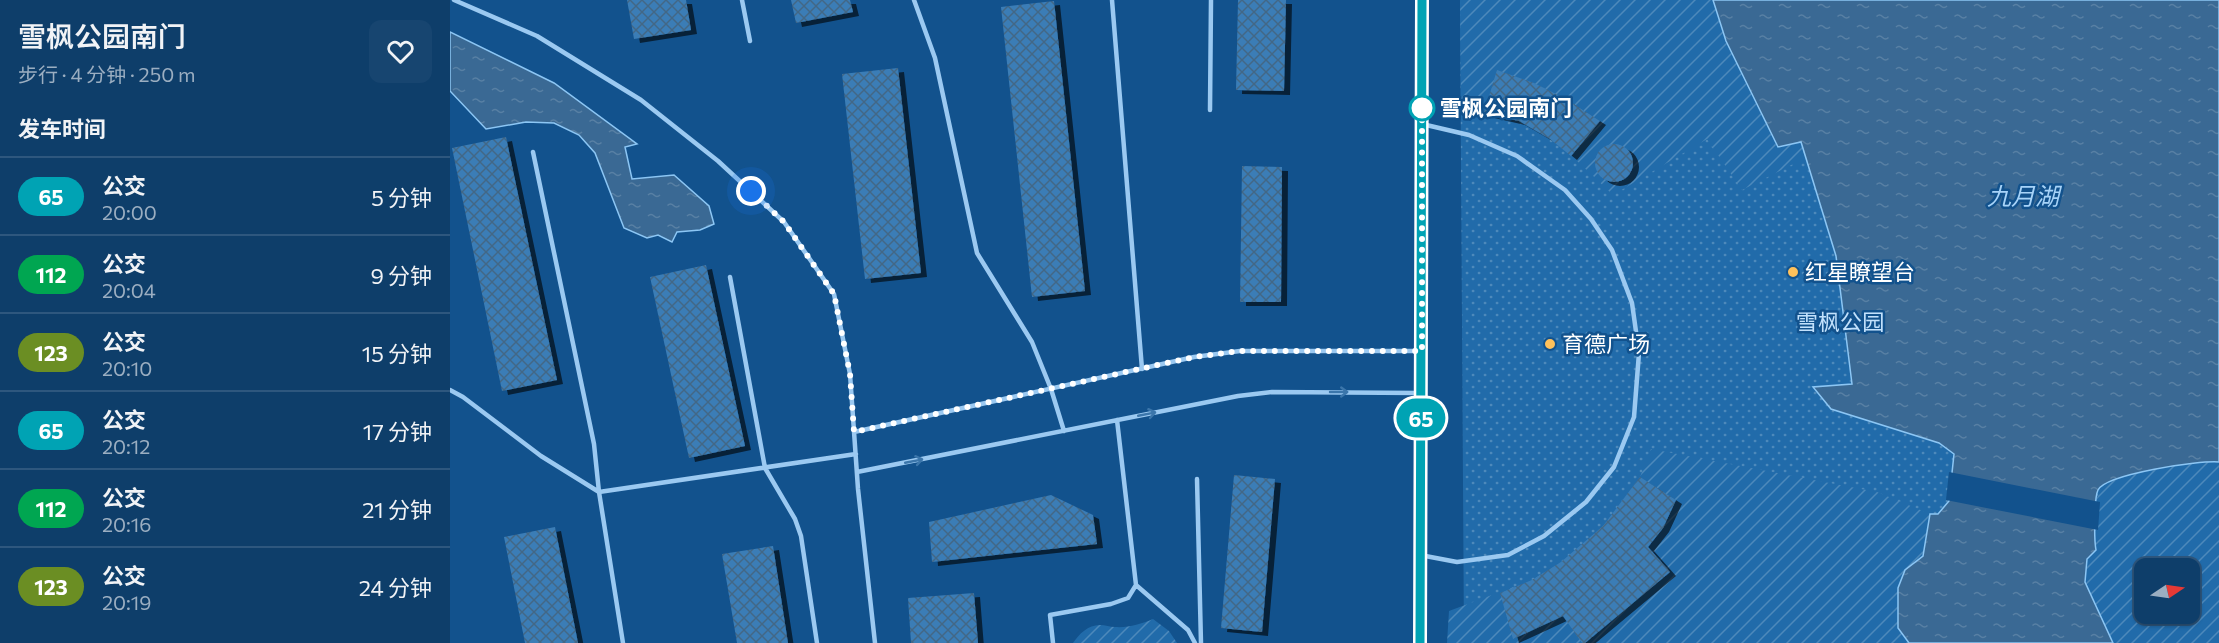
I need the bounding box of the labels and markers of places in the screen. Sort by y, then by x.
place label: 雪枫公园南门 [1440,94,1572,121]
marker: 雪枫公园南门 [1409,95,1435,121]
place label: 红星瞭望台 [1805,258,1915,285]
marker: 红星瞭望台 [1786,265,1800,279]
place label: 育德广场 [1562,330,1650,357]
marker: 育德广场 [1543,337,1557,351]

